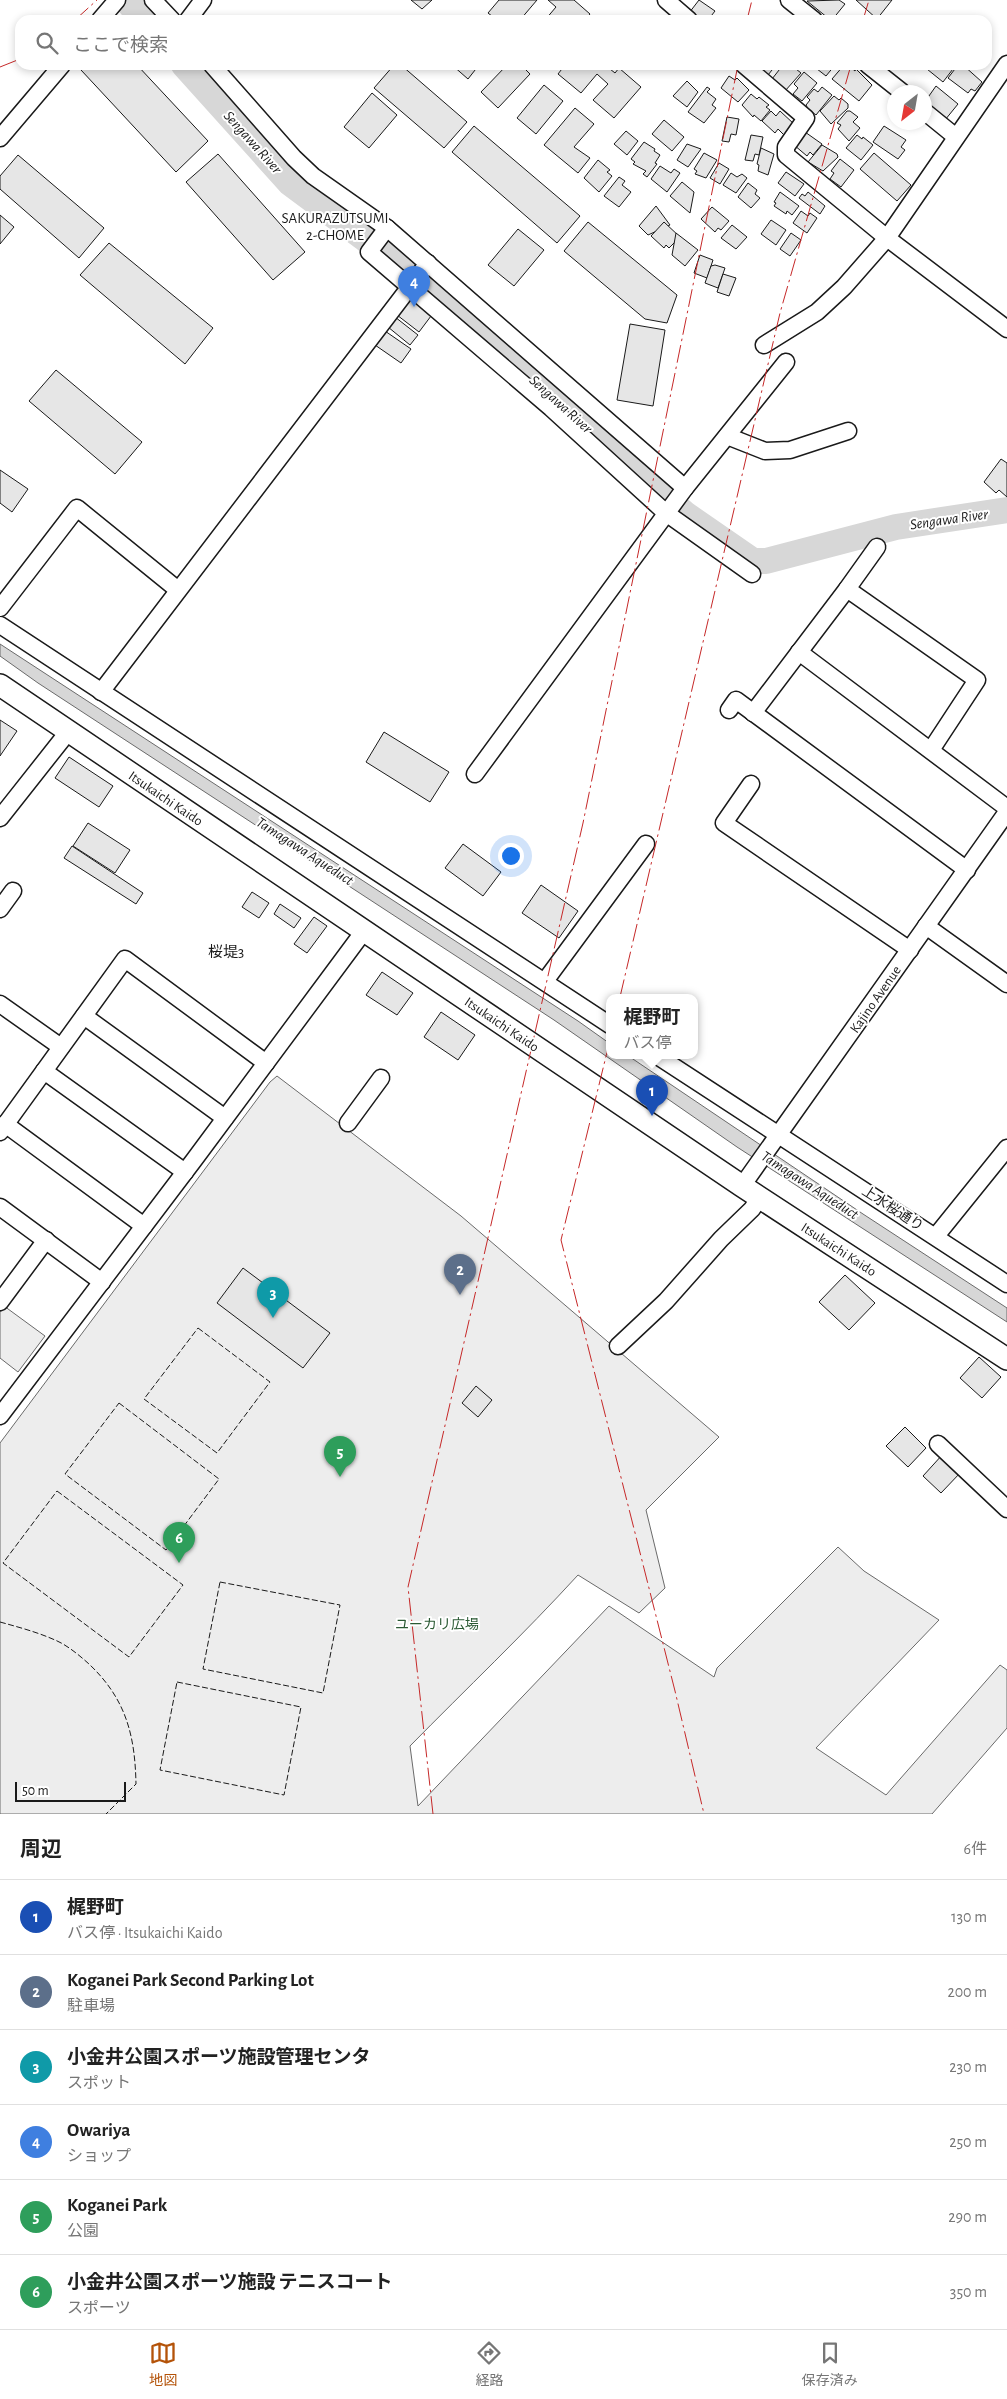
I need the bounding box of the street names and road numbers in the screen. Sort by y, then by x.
street label: Itsukaichi Kaido [126,769,205,829]
street label: Kajino Avenue [848,963,904,1036]
street label: Itsukaichi Kaido [462,995,541,1055]
street label: 上水桜通り [859,1183,926,1234]
street label: Itsukaichi Kaido [798,1220,879,1279]

